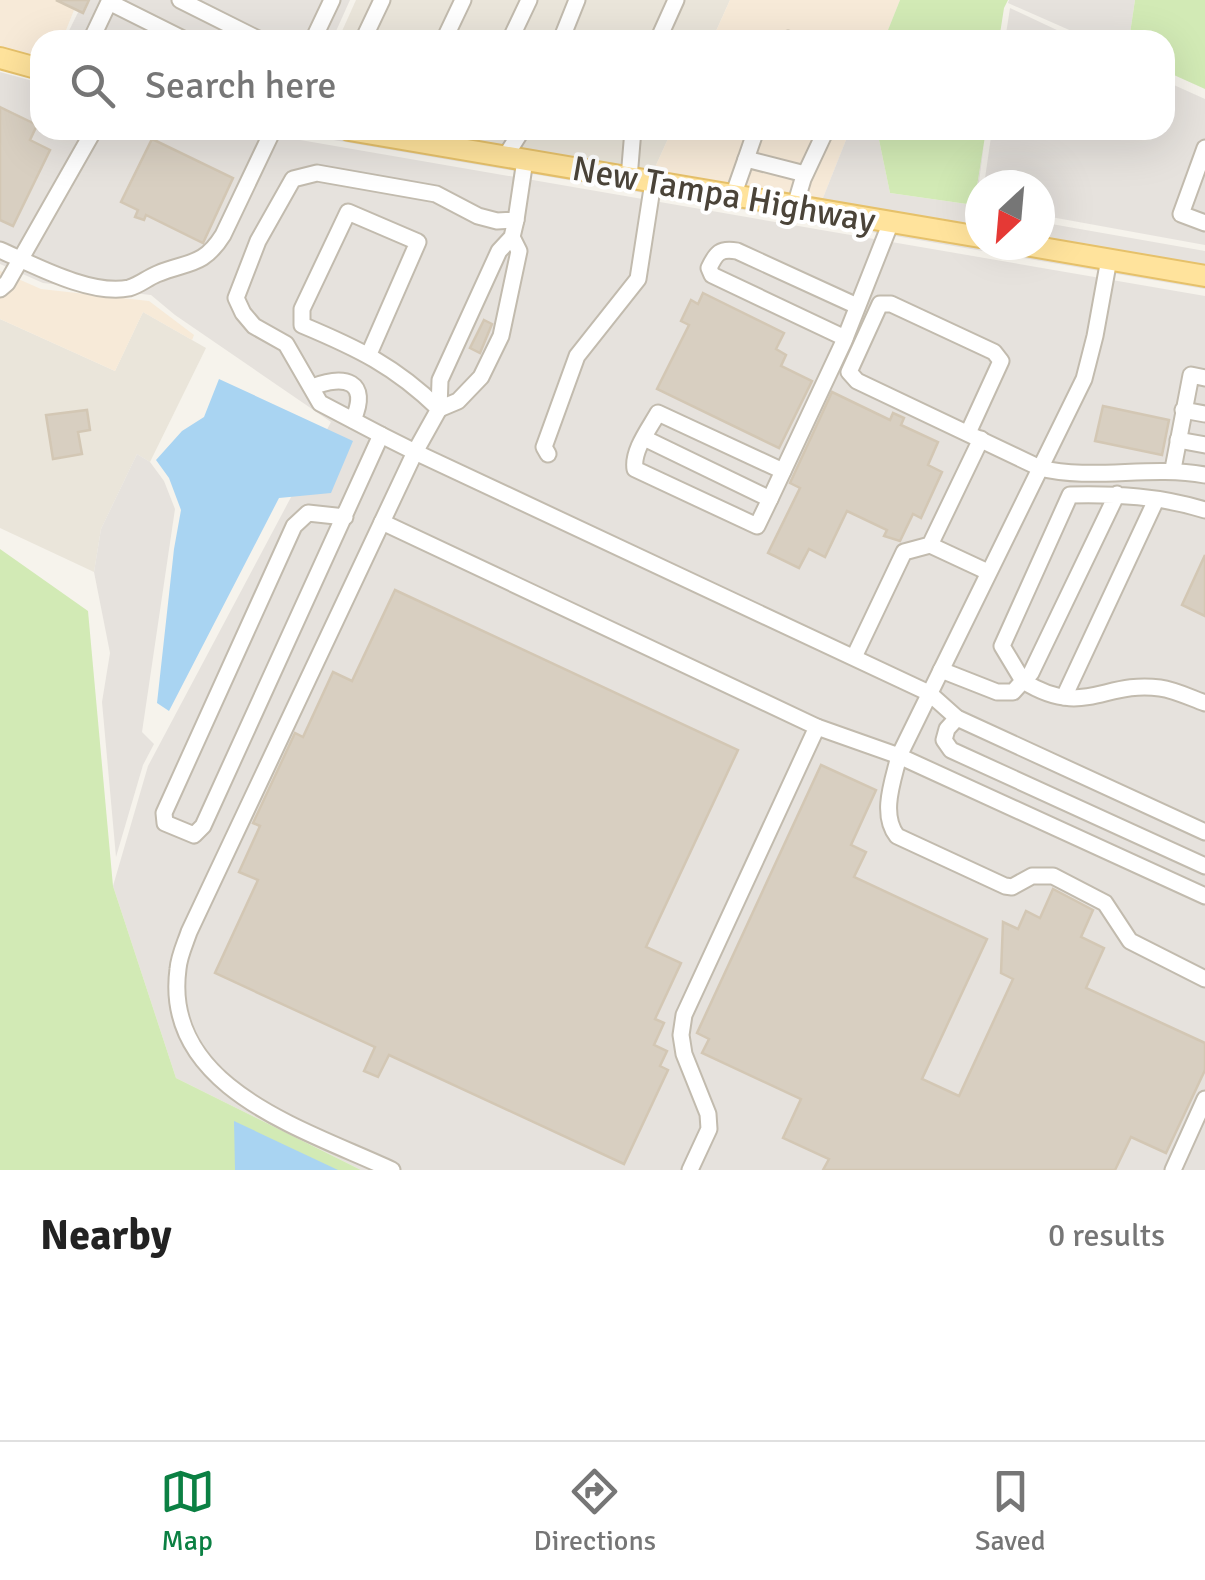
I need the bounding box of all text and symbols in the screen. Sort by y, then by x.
search box [30,30,1175,140]
icon: search [65,58,120,113]
text: Search here [145,62,337,109]
street label: New Tampa Highway [569,147,879,242]
north arrow [965,170,1055,260]
text: Nearby [40,1210,172,1261]
text: 0 results [1048,1216,1165,1255]
tab: Map [160,1464,215,1558]
tab: Directions [534,1464,656,1558]
tab: Saved [975,1464,1045,1558]

